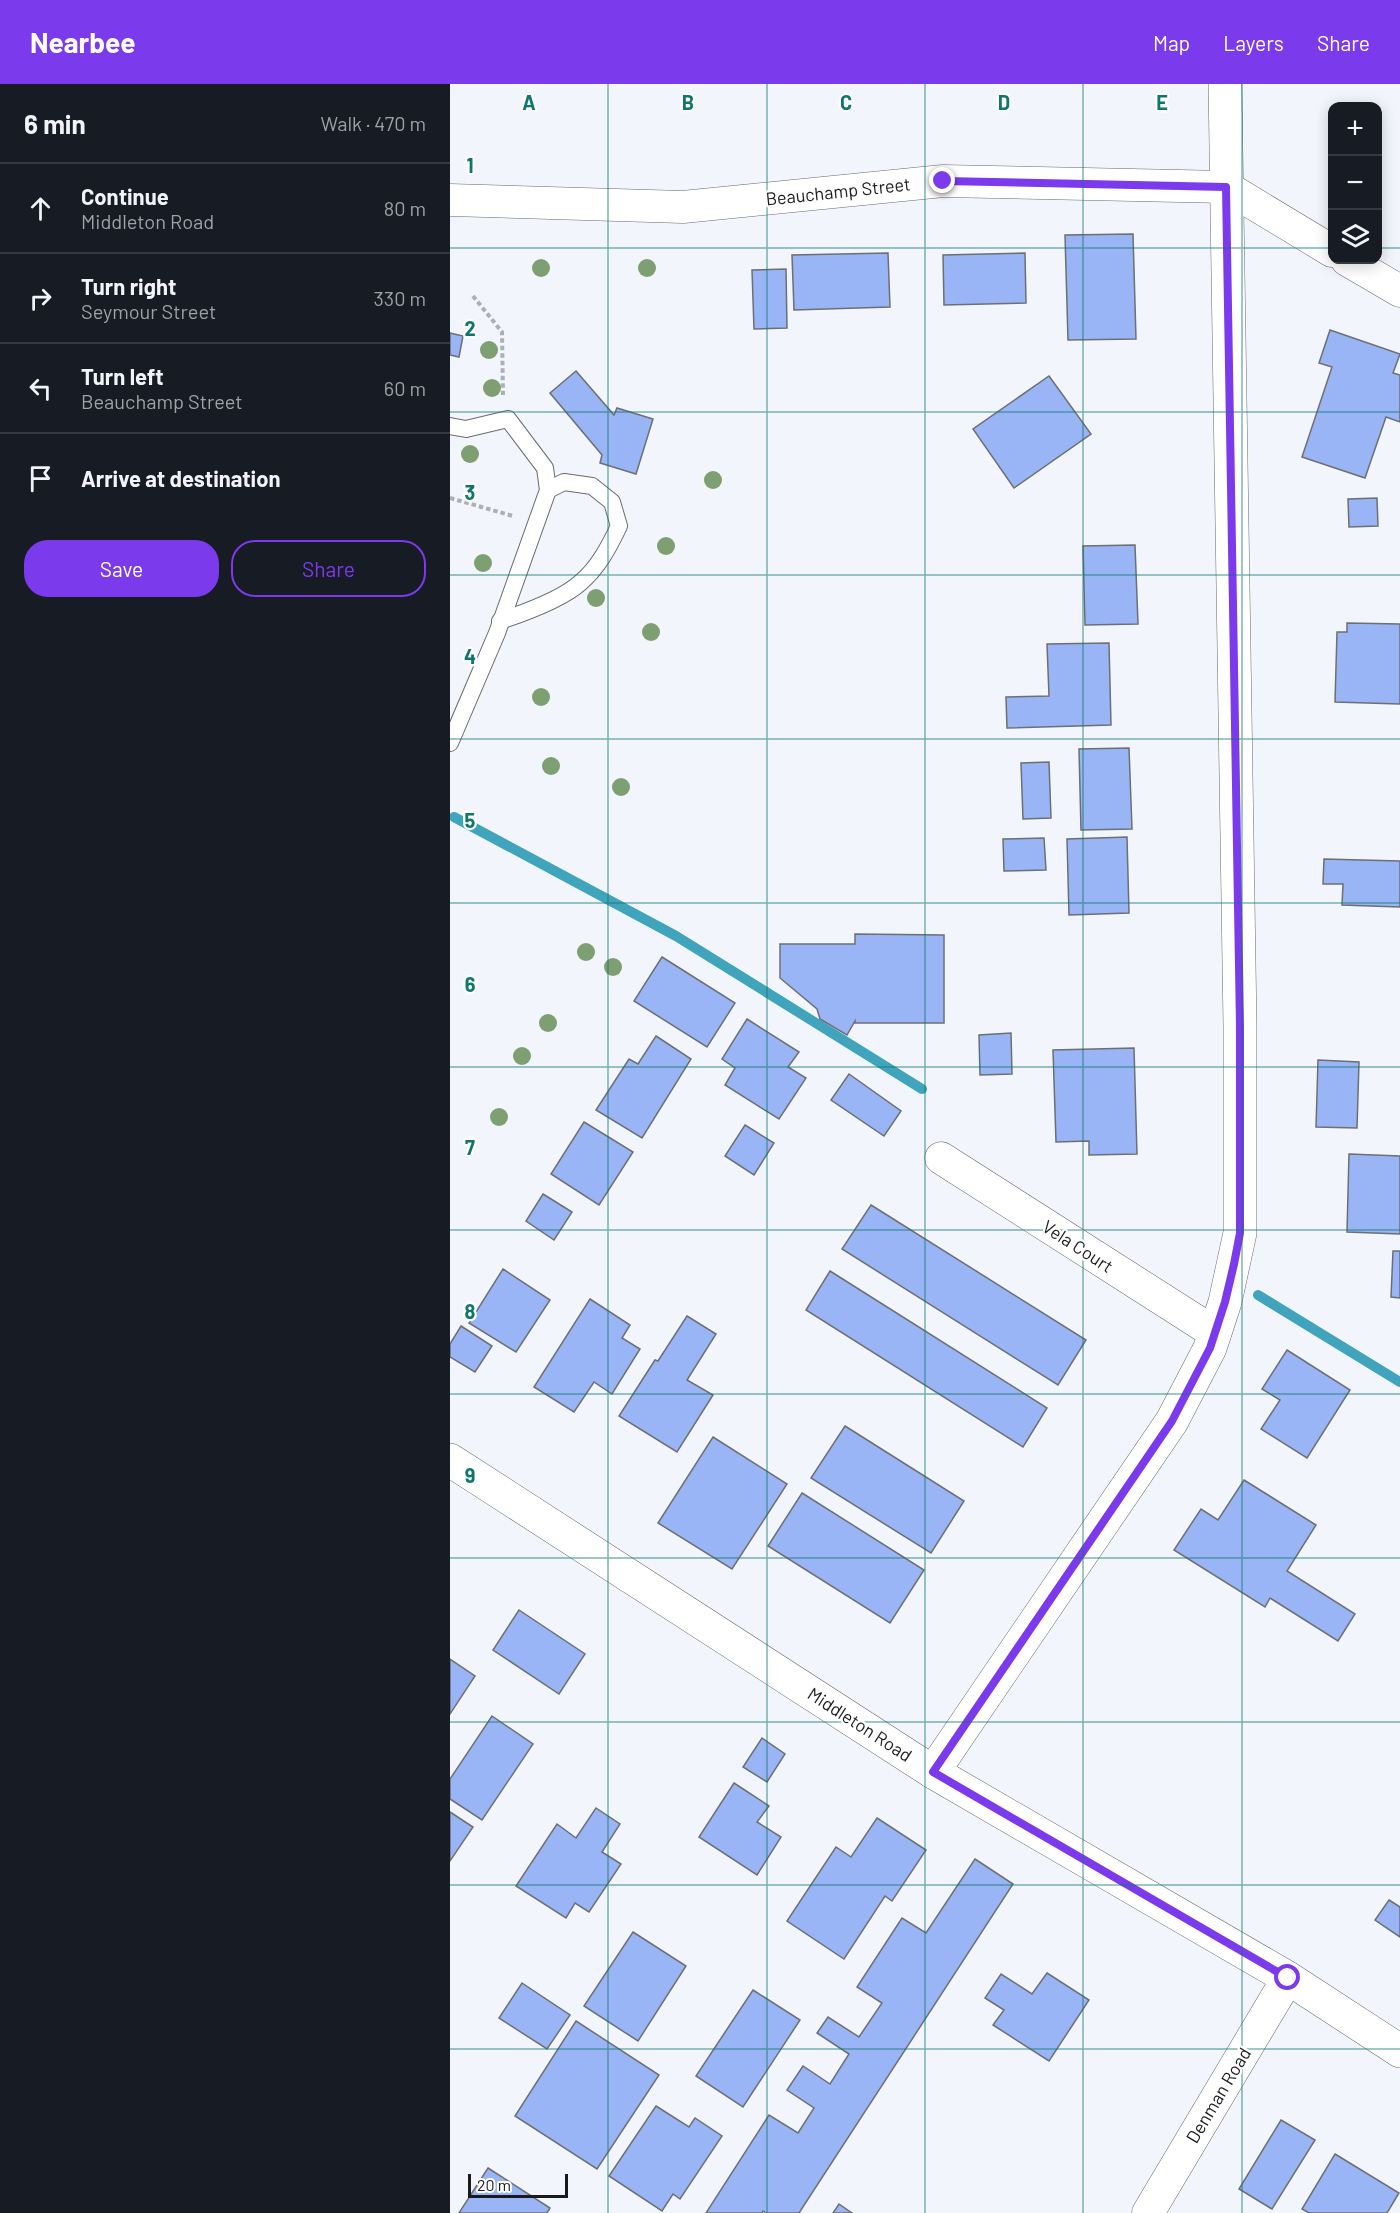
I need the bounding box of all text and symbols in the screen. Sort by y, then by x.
text: Nearbee [30,25,136,59]
text: Map [1153,30,1190,55]
text: Layers [1223,30,1284,55]
text: Share [1317,30,1370,55]
text: A [522,90,536,114]
text: B [682,90,694,114]
text: C [840,90,852,114]
text: D [998,90,1010,114]
text: E [1156,90,1168,114]
map controls [1328,102,1382,264]
button: + [1328,102,1382,156]
text: 6 min [24,108,86,139]
text: Walk · 470 m [321,111,426,135]
text: 1 [466,153,474,177]
button: − [1328,156,1382,210]
route end [929,167,955,193]
street label: Beauchamp Street [765,172,911,210]
text: Continue [81,183,169,209]
icon: ahead [24,192,57,225]
text: 80 m [384,196,426,220]
text: Middleton Road [81,209,214,233]
button: layers [1328,210,1382,264]
text: Turn right [81,273,176,299]
icon: right [24,282,57,315]
text: 330 m [374,286,426,310]
text: Seymour Street [81,299,216,323]
text: 2 [464,316,476,340]
text: Turn left [81,363,164,389]
icon: left [24,372,57,405]
text: 60 m [384,376,426,400]
text: Beauchamp Street [81,389,243,413]
icon: arrive [24,462,57,495]
text: Arrive at destination [81,465,280,491]
text: 3 [465,480,475,504]
button: Save [24,540,219,597]
button: Share [231,540,426,597]
text: 4 [464,644,476,668]
text: 5 [465,808,476,832]
text: 6 [465,972,476,996]
text: 7 [465,1135,475,1159]
street label: Vela Court [1038,1215,1118,1277]
text: 8 [465,1299,476,1323]
text: 9 [465,1463,475,1487]
street label: Middleton Road [804,1682,916,1766]
route start [1274,1964,1300,1990]
street label: Denman Road [1181,2043,1255,2147]
scale bar [468,2171,568,2198]
text: 20 m [477,2175,511,2194]

